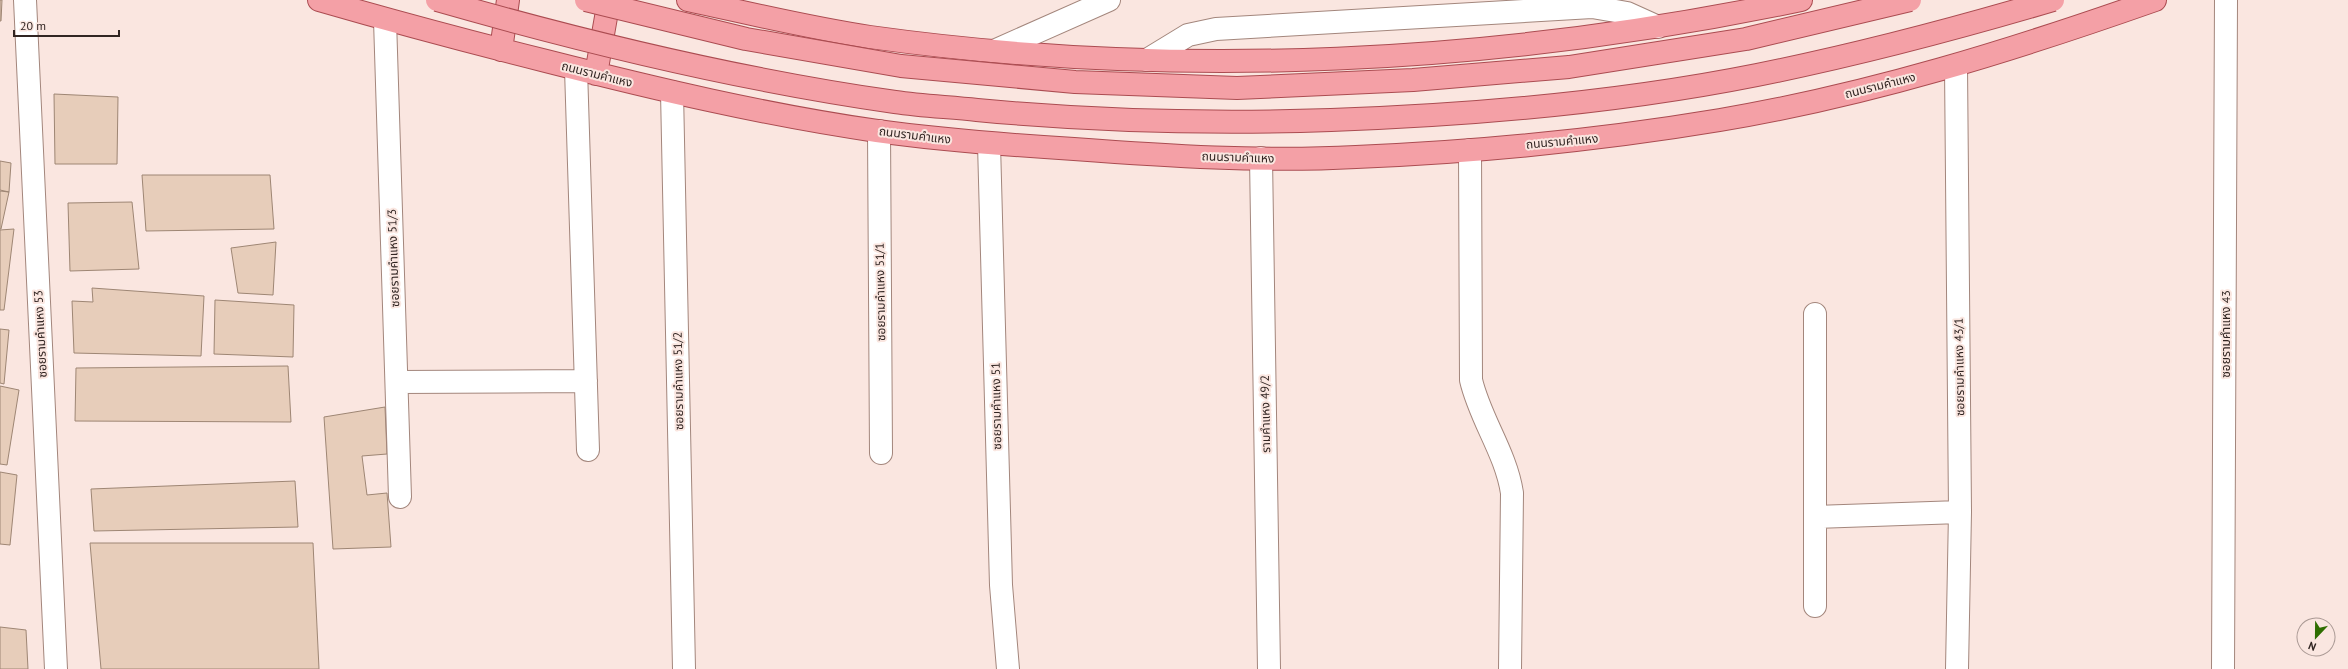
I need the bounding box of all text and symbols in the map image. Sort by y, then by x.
scale bar [14,12,119,38]
text: 20 m [20,18,46,33]
street label: ถนนรามคำแหง [560,58,634,90]
street label: ถนนรามคำแหง [1843,69,1917,101]
street label: ถนนรามคำแหง [878,123,952,147]
street label: ถนนรามคำแหง [1525,130,1599,152]
street label: ถนนรามคำแหง [1201,148,1275,166]
street label: ซอยรามคำแหง 51/3 [384,209,402,307]
street label: ซอยรามคำแหง 51/1 [872,243,888,341]
street label: ซอยรามคำแหง 53 [30,290,50,378]
street label: ซอยรามคำแหง 43 [2218,290,2233,378]
street label: ซอยรามคำแหง 43/1 [1951,318,1967,416]
street label: ซอยรามคำแหง 51/2 [670,332,686,430]
street label: ซอยรามคำแหง 51 [988,362,1004,450]
street label: รามคำแหง 49/2 [1257,375,1273,453]
north arrow [2296,617,2336,657]
text: N [2306,638,2318,654]

